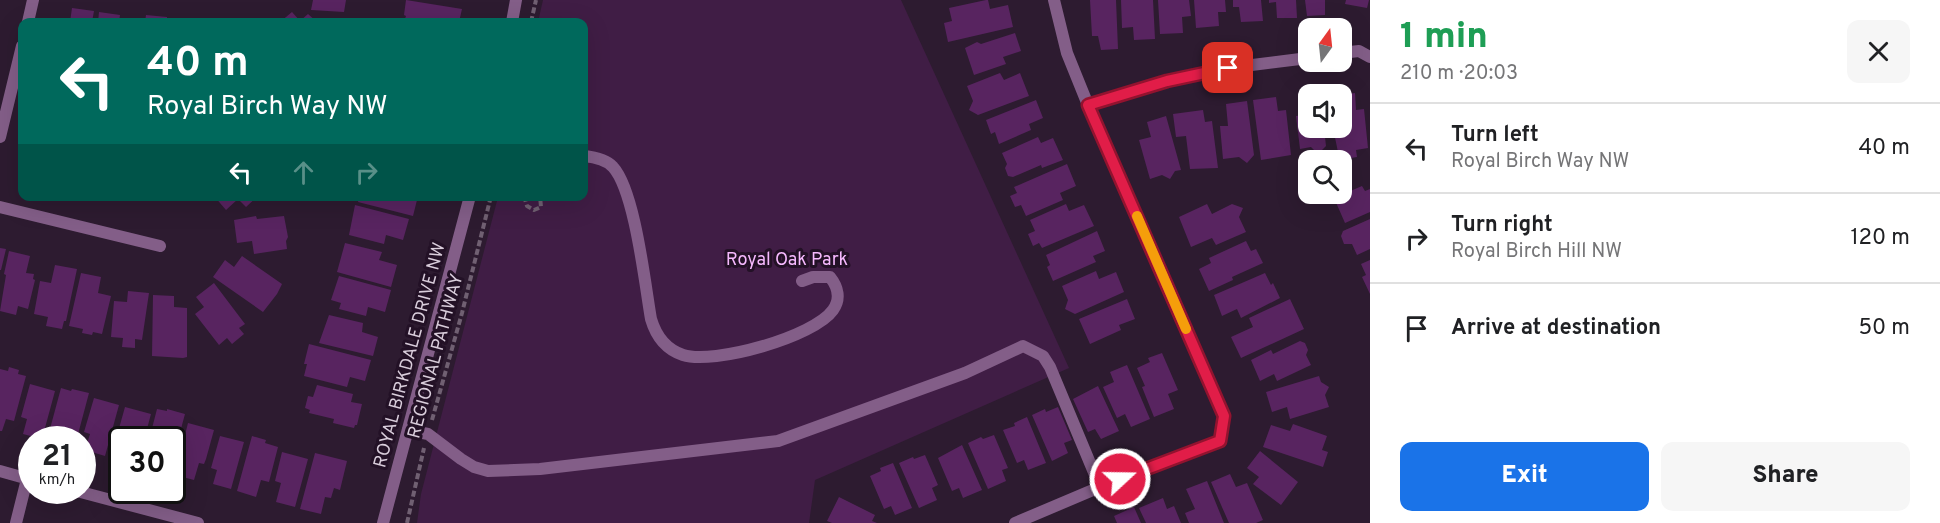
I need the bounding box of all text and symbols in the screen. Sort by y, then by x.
text: 1 min [1400,15,1488,61]
north arrow [1298,18,1352,72]
map controls [1298,18,1352,204]
button: close [1847,20,1910,83]
text: 40 m [147,38,249,91]
icon: left [48,42,126,120]
pin [1202,42,1253,93]
icon: arrive [1211,51,1244,84]
text: 210 m · 20:03 [1400,61,1518,87]
button: sound [1298,84,1352,138]
text: Royal Birch Way NW [147,90,388,124]
text: Turn left [1451,122,1539,149]
icon: left [1400,132,1433,165]
text: 40 m [1858,135,1910,162]
text: Royal Birch Way NW [1451,149,1629,175]
button: search [1298,150,1352,204]
icon: left [224,156,257,189]
icon: ahead [287,156,320,189]
icon: right [350,156,383,189]
text: Turn right [1451,212,1553,239]
icon: right [1400,222,1433,255]
text: 120 m [1850,225,1910,252]
text: Royal Birch Hill NW [1451,239,1622,265]
street label: ROYAL BIRKDALE DRIVE NW [369,240,452,471]
park label: Royal Oak Park [726,249,848,272]
street label: REGIONAL PATHWAY [403,271,470,441]
icon: arrive [1400,312,1433,345]
text: Arrive at destination [1451,315,1661,342]
text: 50 m [1858,315,1910,342]
speed limit sign: 30 [108,426,186,504]
text: 21 [42,439,72,476]
button: Exit [1400,442,1649,511]
button: Share [1661,442,1910,511]
position arrow [1088,447,1152,511]
text: km/h [39,471,75,490]

